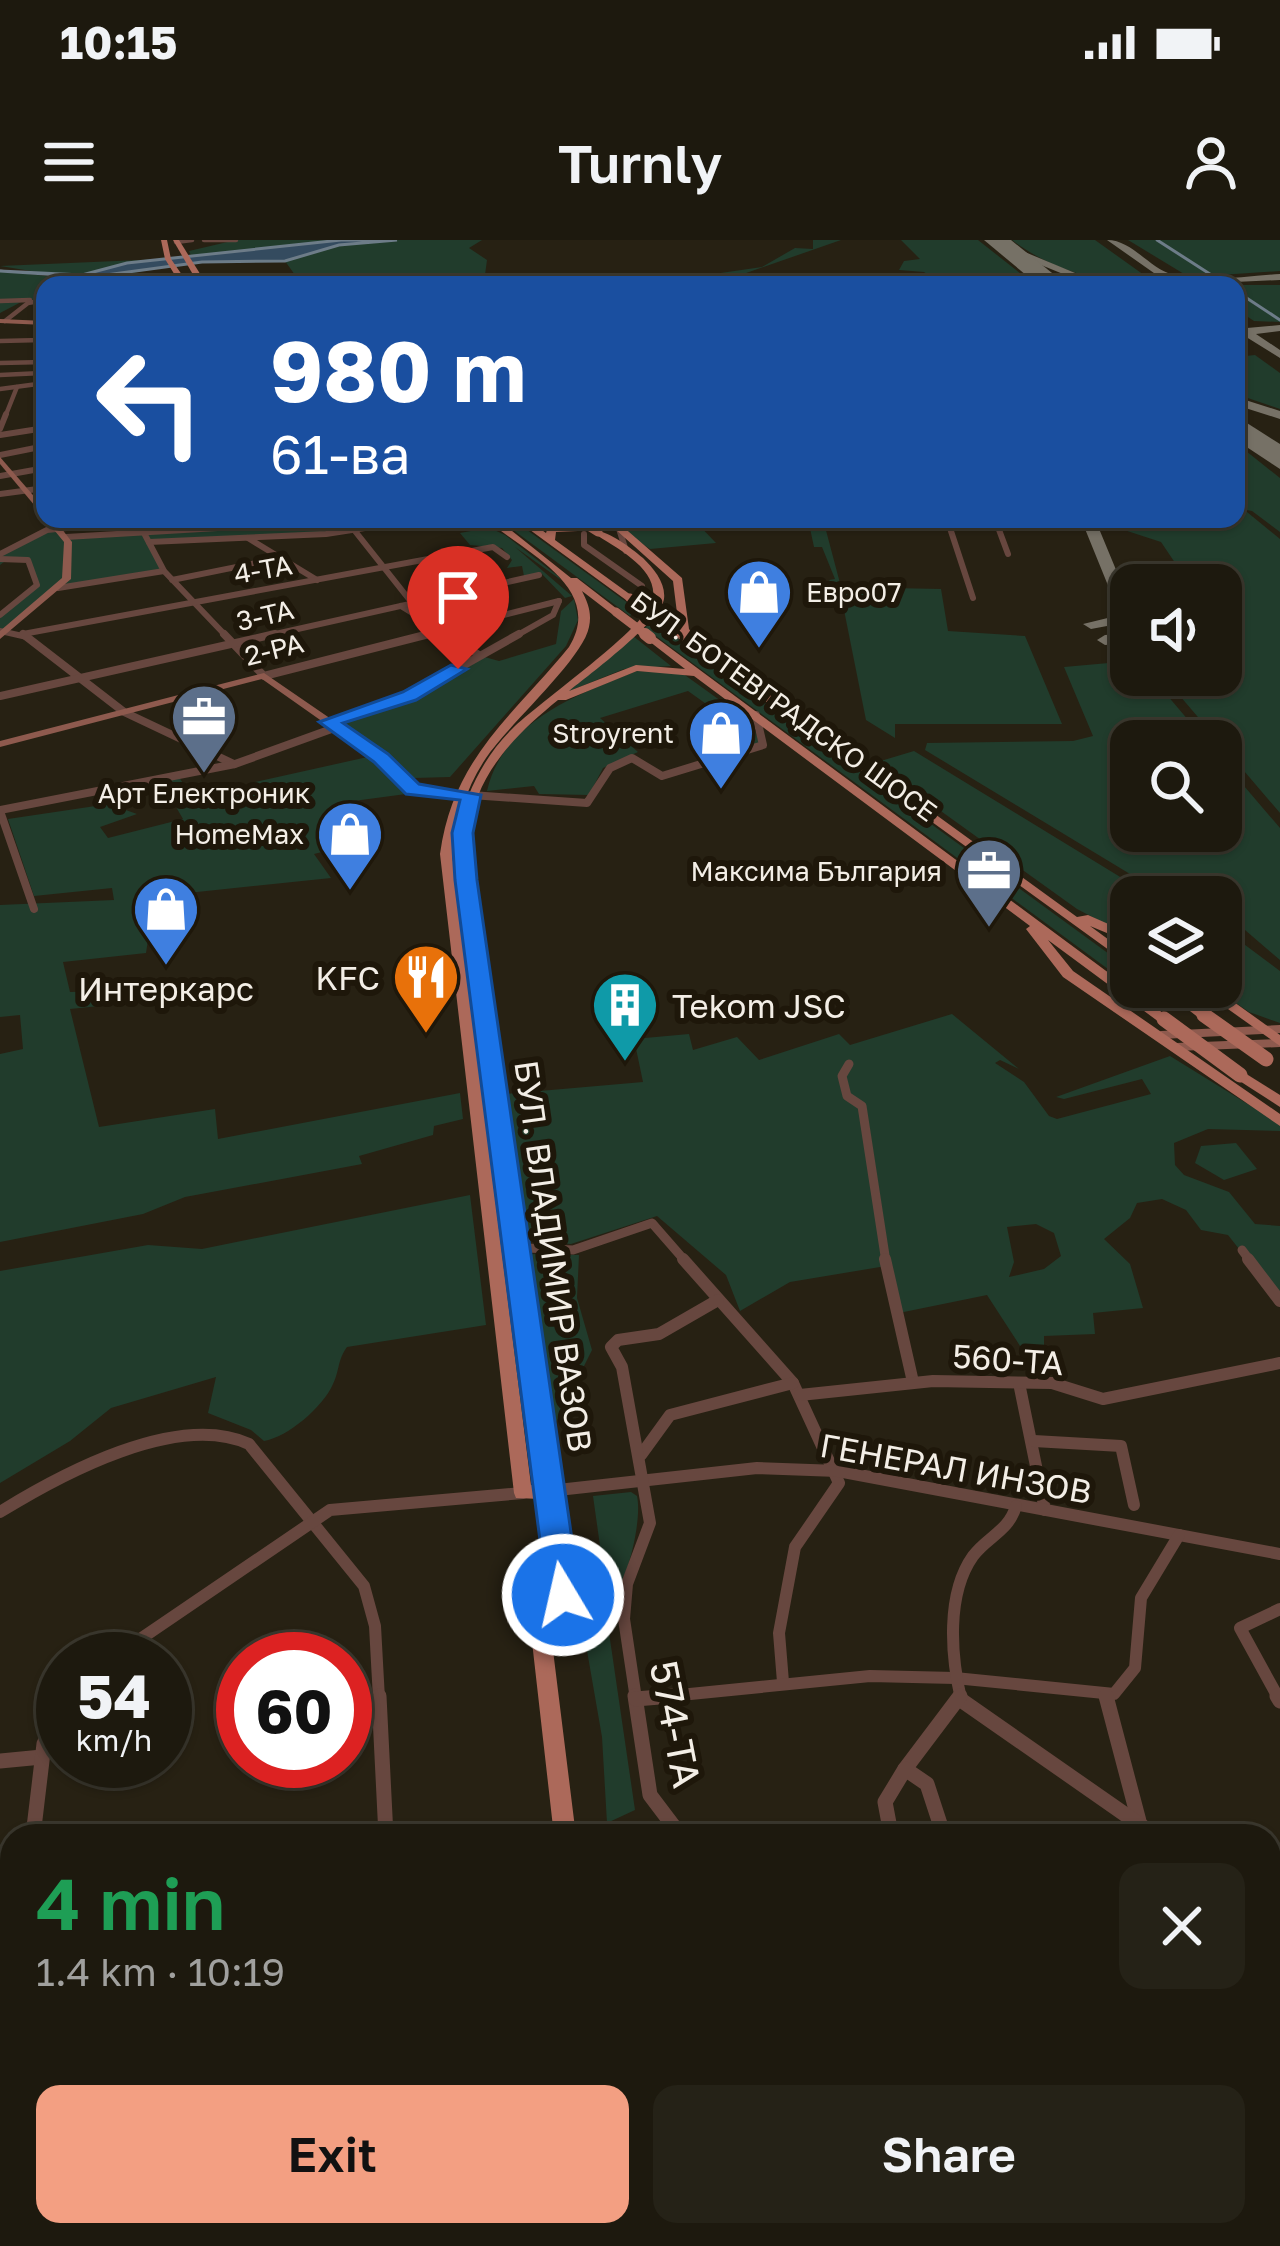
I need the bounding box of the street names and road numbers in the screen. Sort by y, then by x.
street label: 4-ТА [231,548,295,590]
street label: БУЛ. БОТЕВГРАДСКО ШОСЕ [625,584,943,828]
street label: 3-ТА [233,593,297,637]
street label: 2-РА [241,626,307,672]
street label: БУЛ. ВЛАДИМИР ВАЗОВ [507,1058,601,1454]
street label: 560-ТА [951,1336,1065,1382]
street label: ГЕНЕРАЛ ИНЗОВ [817,1425,1095,1511]
street label: 574-ТА [641,1657,711,1791]

